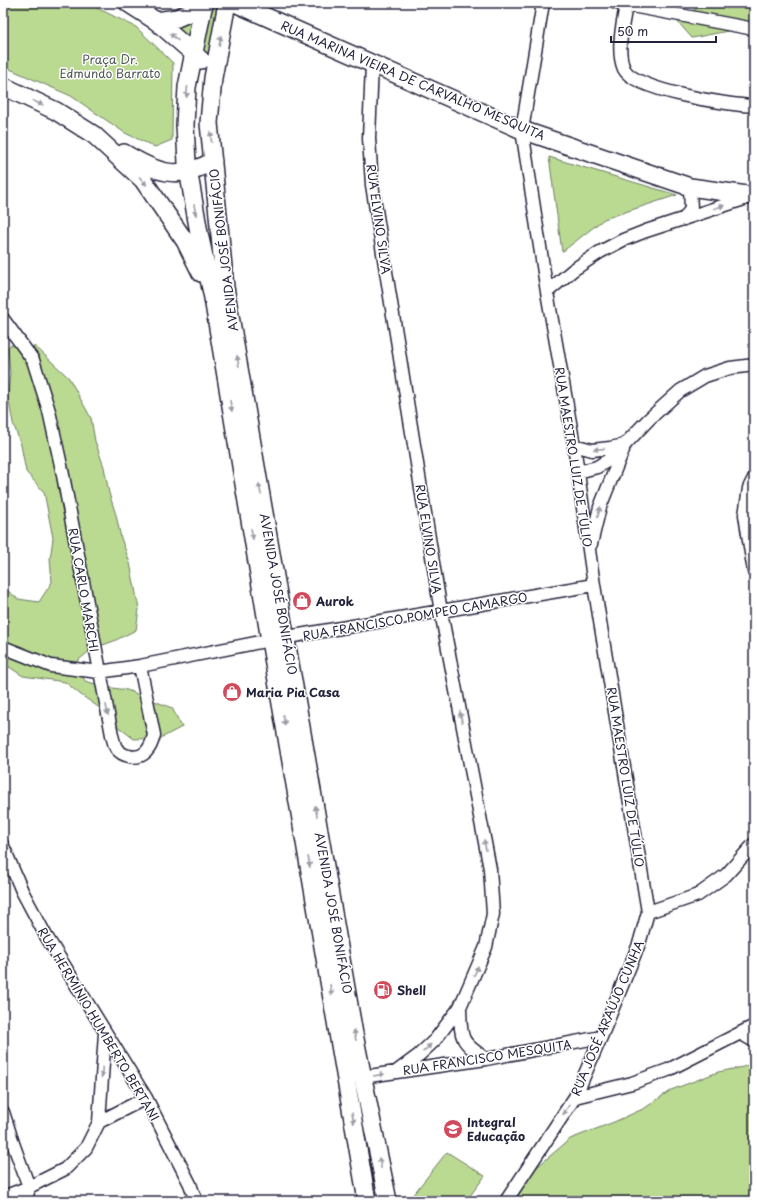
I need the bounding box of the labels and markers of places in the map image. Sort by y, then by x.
shop icon: Aurok [291,590,313,612]
place label: Aurok [315,592,355,610]
shop icon: Maria Pia Casa [221,681,243,703]
place label: Maria Pia Casa [246,683,341,701]
fuel station icon: Shell [372,979,394,1001]
place label: Shell [397,981,426,999]
place label: Integral Educação [467,1113,525,1145]
school or university icon: Integral Educação [442,1118,464,1140]

